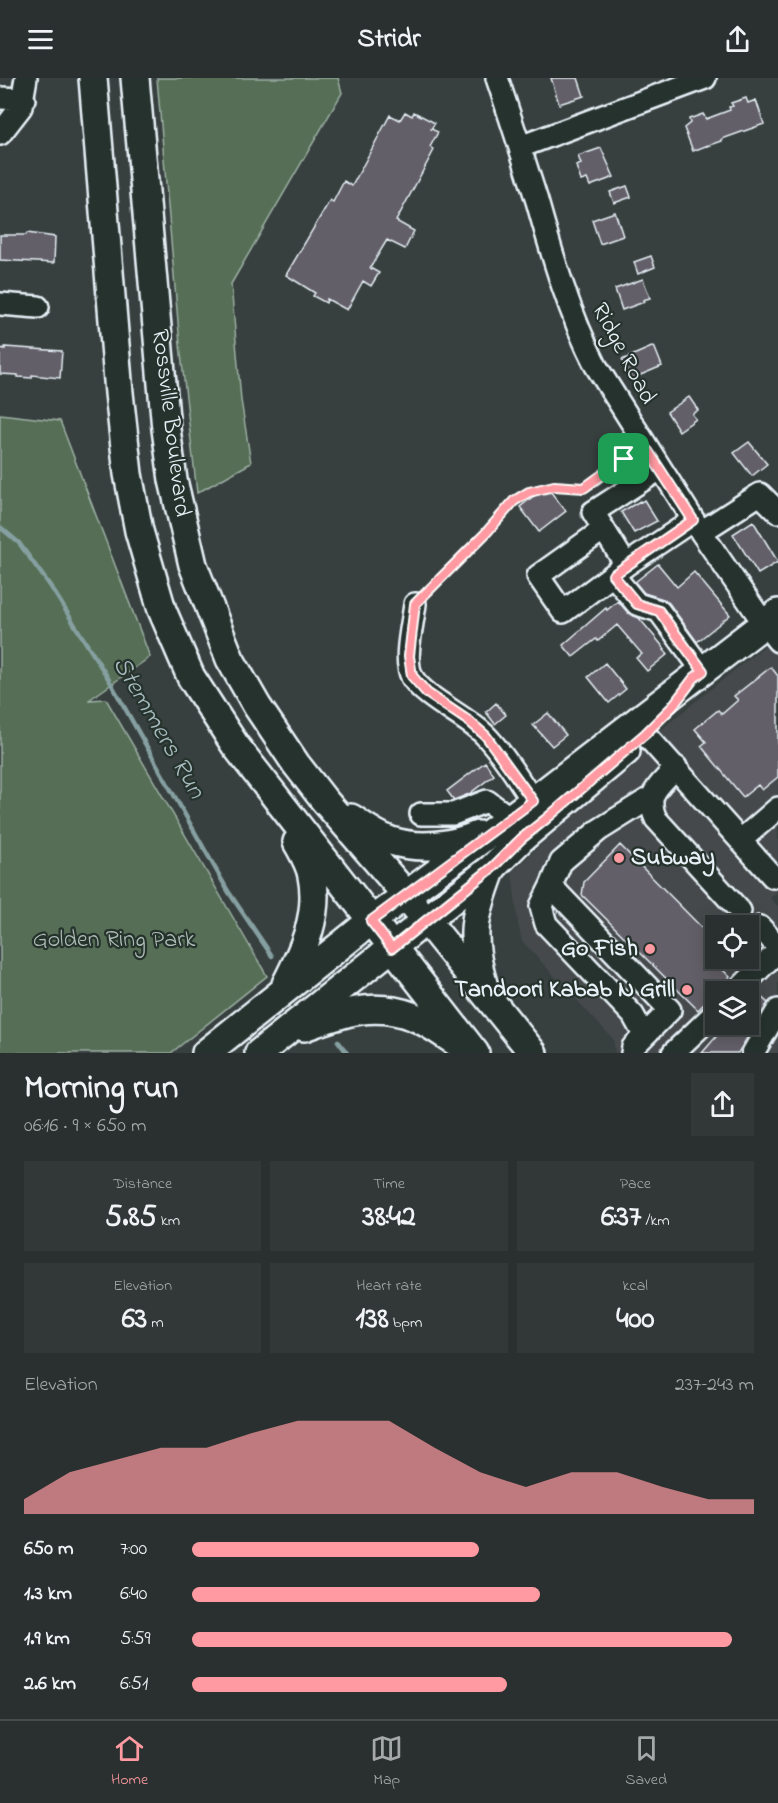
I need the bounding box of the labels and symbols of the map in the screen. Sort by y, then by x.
street label: Ridge Road [582,297,665,412]
street label: Rossville Boulevard [141,327,199,519]
pin [598,433,649,484]
water label: Stemmers Run [102,650,215,807]
place label: Subway [631,841,715,877]
marker: Subway [612,851,626,865]
park label: Golden Ring Park [33,923,196,958]
place label: Go Fish [561,932,638,967]
marker: Go Fish [643,942,657,956]
place label: Tandoori Kabab N Grill [454,973,675,1008]
marker: Tandoori Kabab N Grill [680,983,694,997]

